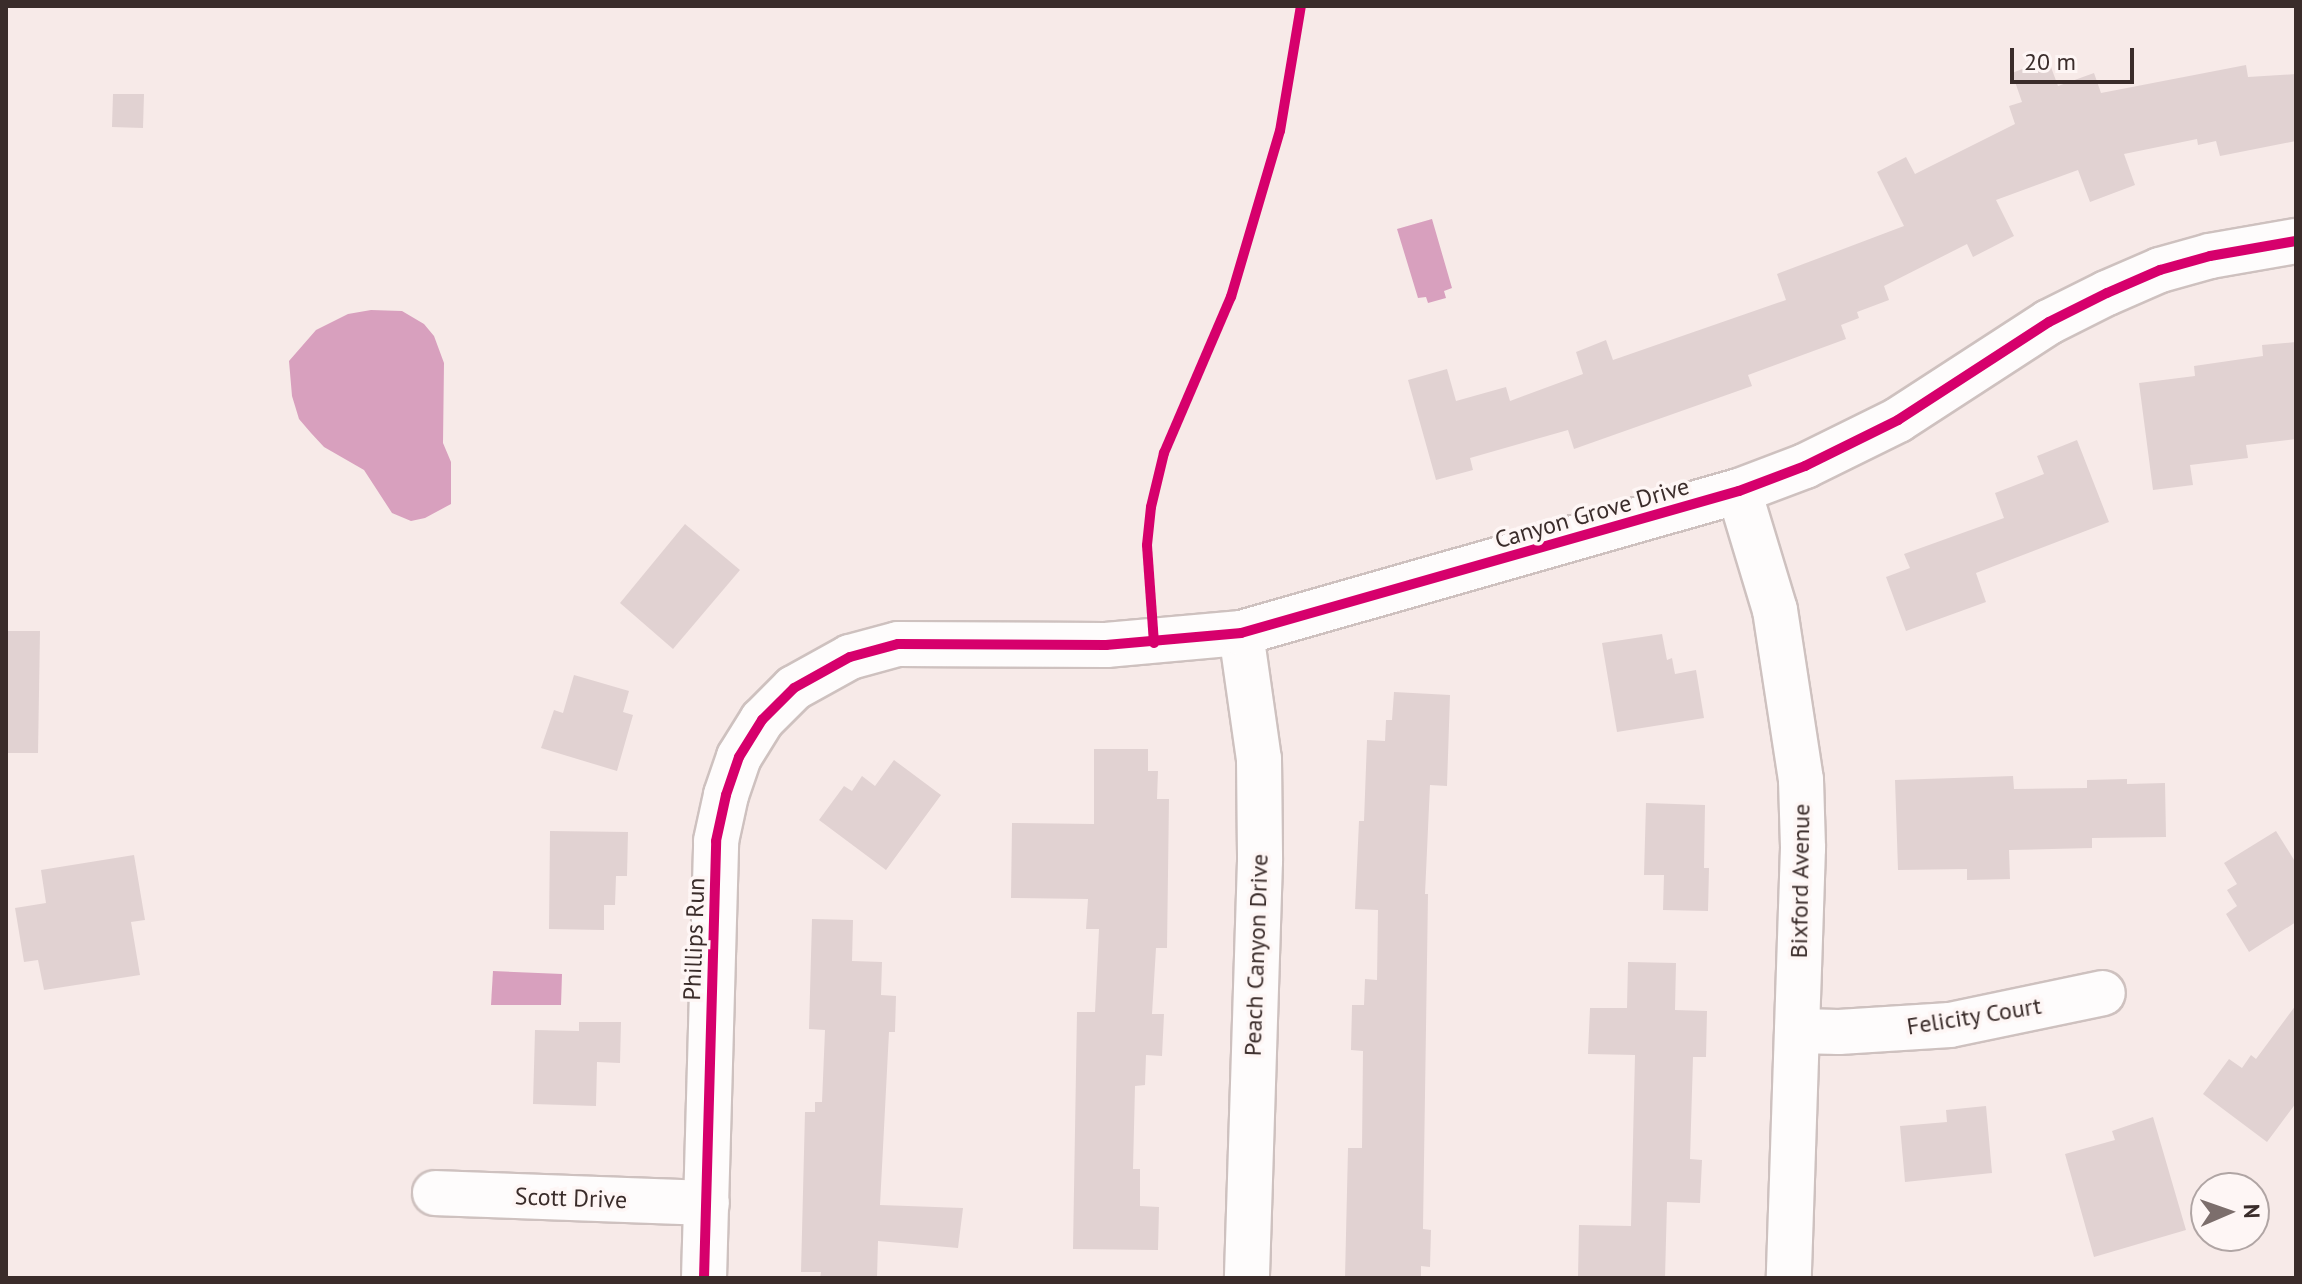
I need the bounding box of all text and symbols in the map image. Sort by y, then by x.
scale bar [2014,32,2138,82]
text: 20 m [2024,46,2076,77]
street label: Canyon Grove Drive [1492,471,1692,555]
street label: Bixford Avenue [1784,803,1816,959]
street label: Peach Canyon Drive [1238,853,1274,1057]
street label: Phillips Run [677,877,711,1001]
street label: Felicity Court [1904,991,2044,1041]
north arrow [2190,1172,2270,1252]
street label: Scott Drive [514,1182,628,1214]
text: N [2238,1204,2266,1219]

